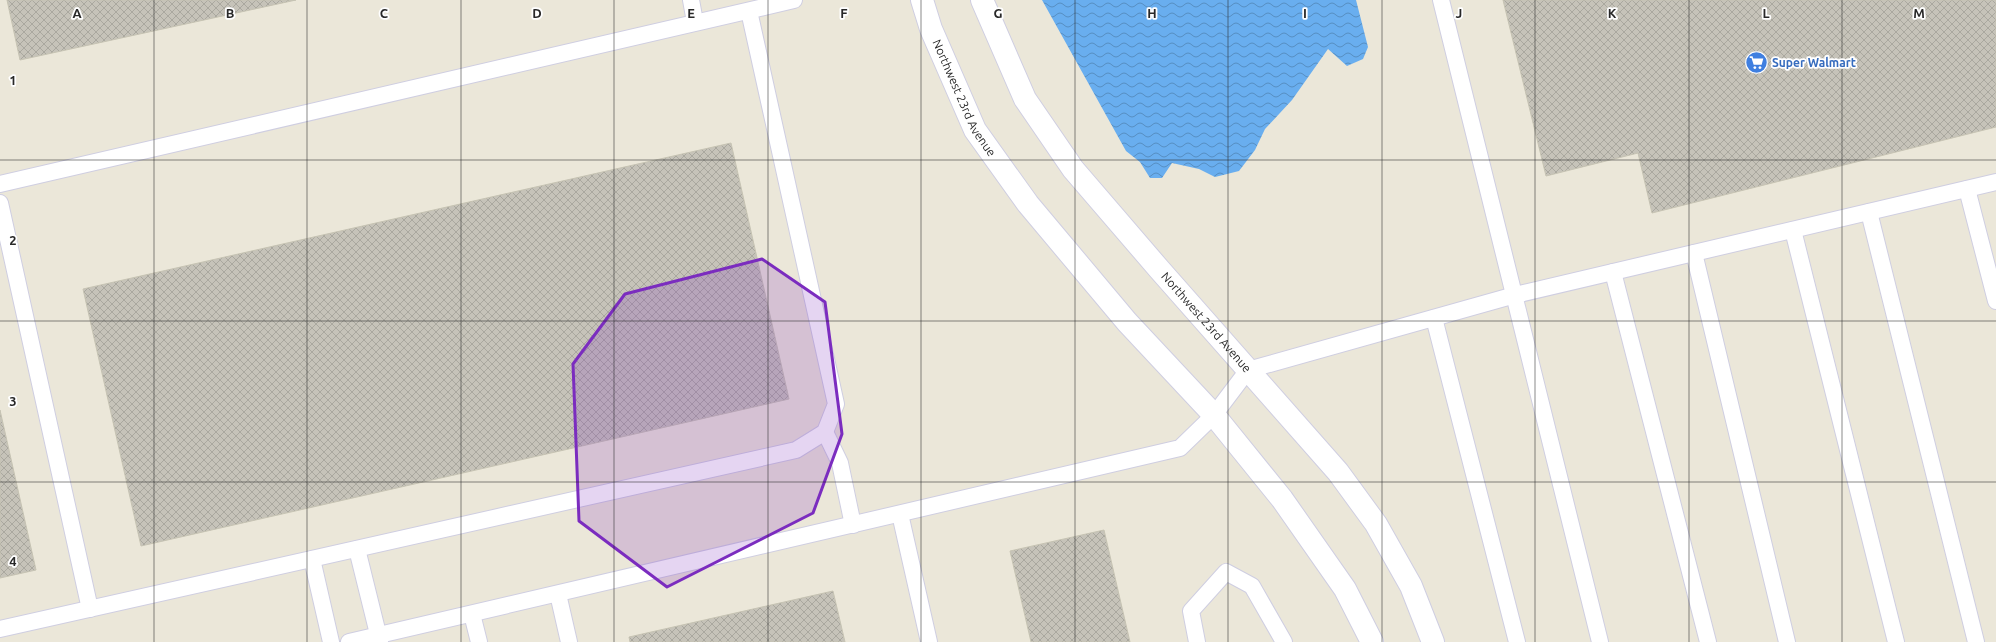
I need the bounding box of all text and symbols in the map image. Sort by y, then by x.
text: A [72,6,82,20]
text: B [226,6,235,20]
text: C [380,6,389,20]
text: D [532,6,542,20]
text: E [687,6,695,20]
text: F [840,6,848,20]
text: G [994,6,1003,20]
text: H [1147,6,1157,20]
text: I [1303,6,1307,20]
text: J [1456,6,1462,20]
text: K [1608,6,1617,20]
text: L [1762,6,1770,20]
text: M [1913,6,1925,20]
street label: Northwest 23rd Avenue [930,37,999,159]
supermarket icon: Super Walmart [1744,50,1770,76]
place label: Super Walmart [1772,56,1856,69]
text: 1 [9,73,17,87]
text: 2 [9,233,17,247]
street label: Northwest 23rd Avenue [1159,270,1254,375]
text: 3 [9,394,17,408]
text: 4 [9,554,17,568]

